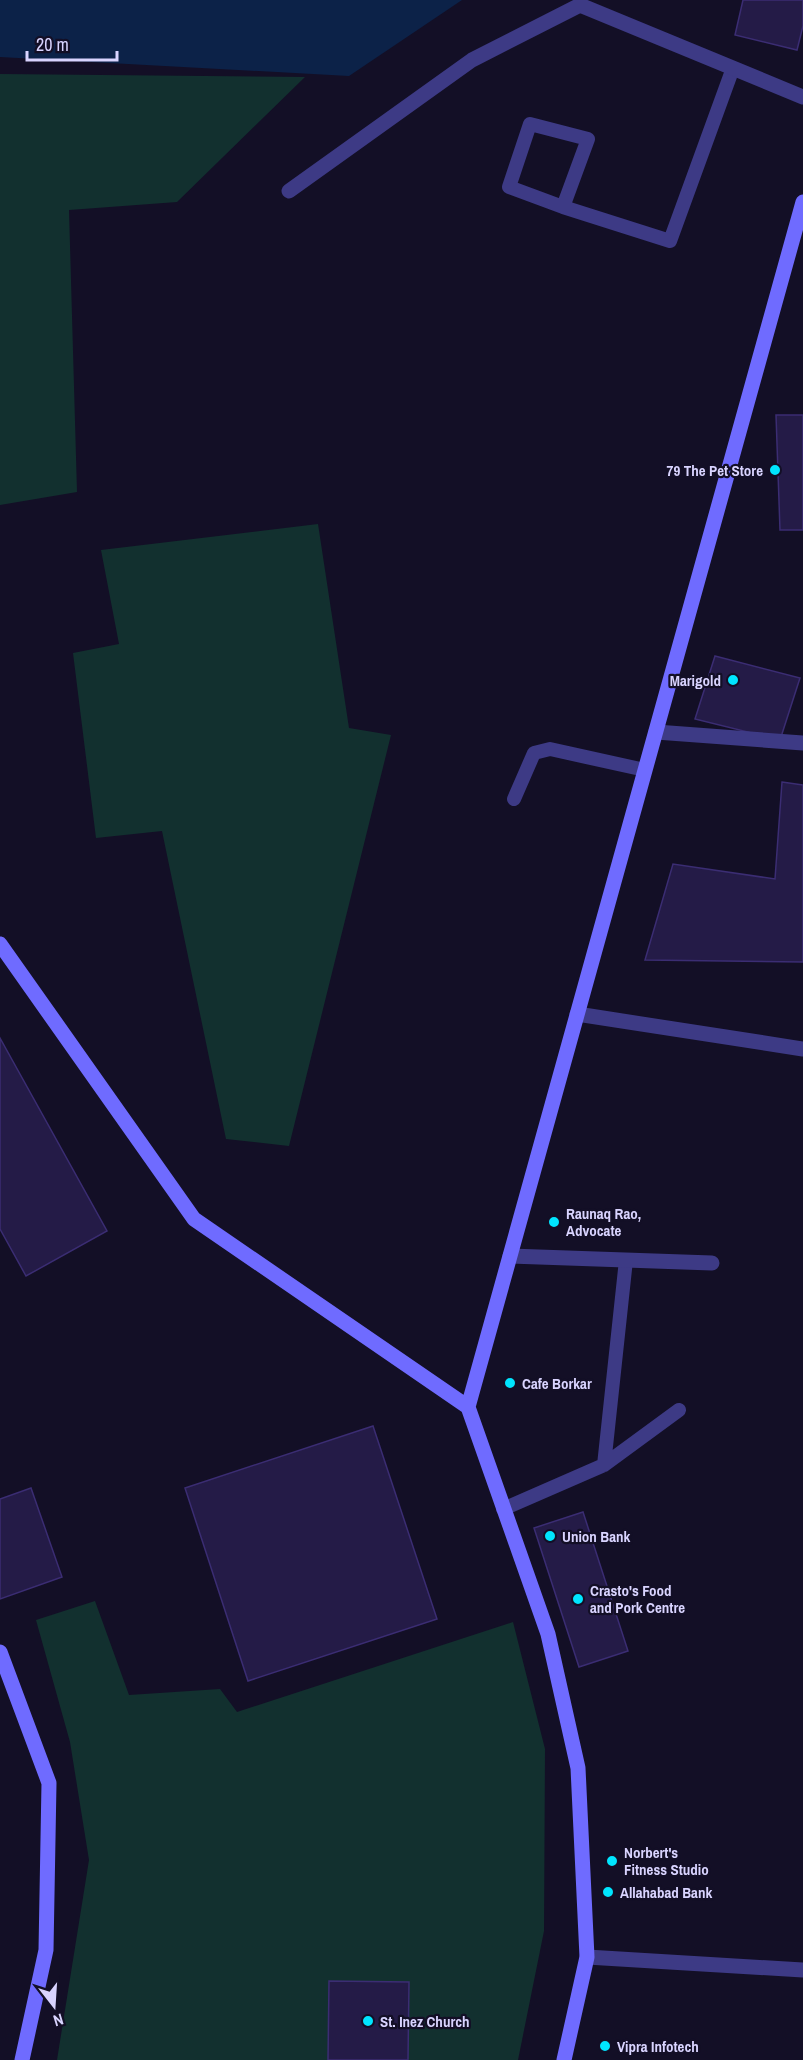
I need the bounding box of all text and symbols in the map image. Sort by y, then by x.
scale bar [27,24,117,62]
text: 20 m [36,32,69,57]
place label: 79 The Pet Store [667,460,763,481]
marker: 79 The Pet Store [768,463,782,477]
place label: Marigold [670,670,721,691]
marker: Marigold [726,673,740,687]
place label: Raunaq Rao, Advocate [566,1203,641,1241]
marker: Raunaq Rao, Advocate [547,1215,561,1229]
place label: Cafe Borkar [522,1373,592,1394]
marker: Cafe Borkar [503,1376,517,1390]
place label: Union Bank [562,1526,631,1547]
marker: Union Bank [543,1529,557,1543]
place label: Crasto's Food and Pork Centre [590,1580,685,1618]
marker: Crasto's Food and Pork Centre [571,1592,585,1606]
place label: Norbert's Fitness Studio [624,1842,709,1880]
marker: Norbert's Fitness Studio [605,1854,619,1868]
place label: Allahabad Bank [620,1882,712,1903]
marker: Allahabad Bank [601,1885,615,1899]
north arrow [24,1976,84,2036]
text: N [51,2008,66,2032]
place label: St. Inez Church [380,2011,470,2032]
marker: St. Inez Church [361,2014,375,2028]
place label: Vipra Infotech [617,2036,699,2057]
marker: Vipra Infotech [598,2039,612,2053]

